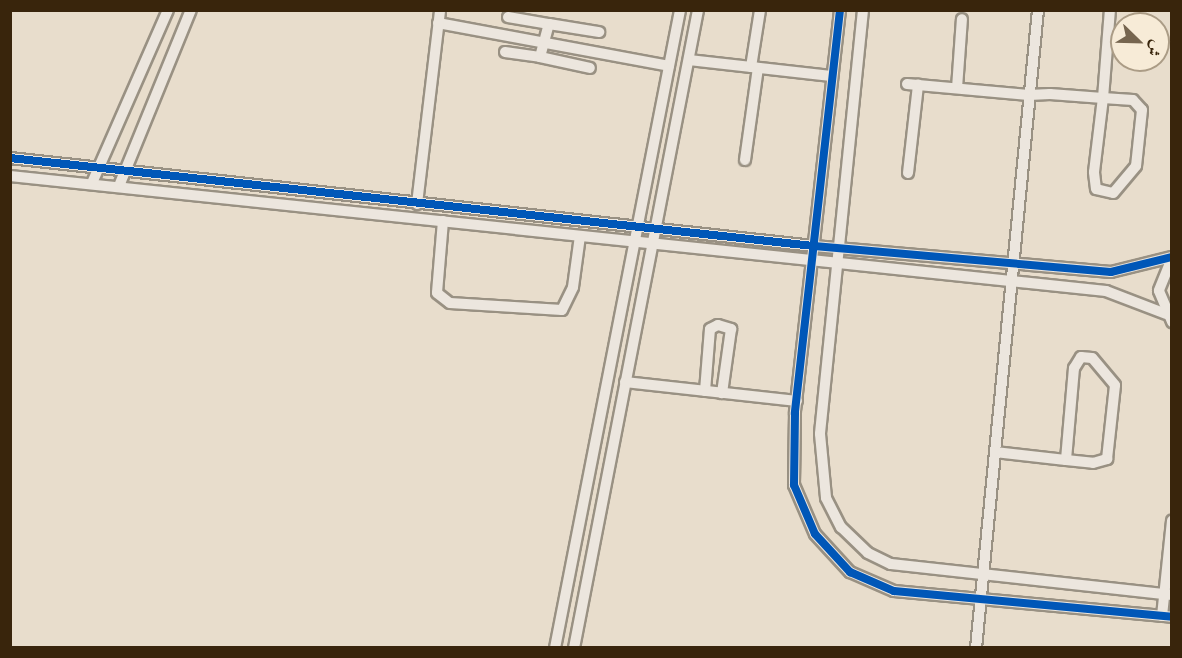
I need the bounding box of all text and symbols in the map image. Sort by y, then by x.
north arrow [1110,12,1170,72]
text: ش [1142,37,1167,59]

